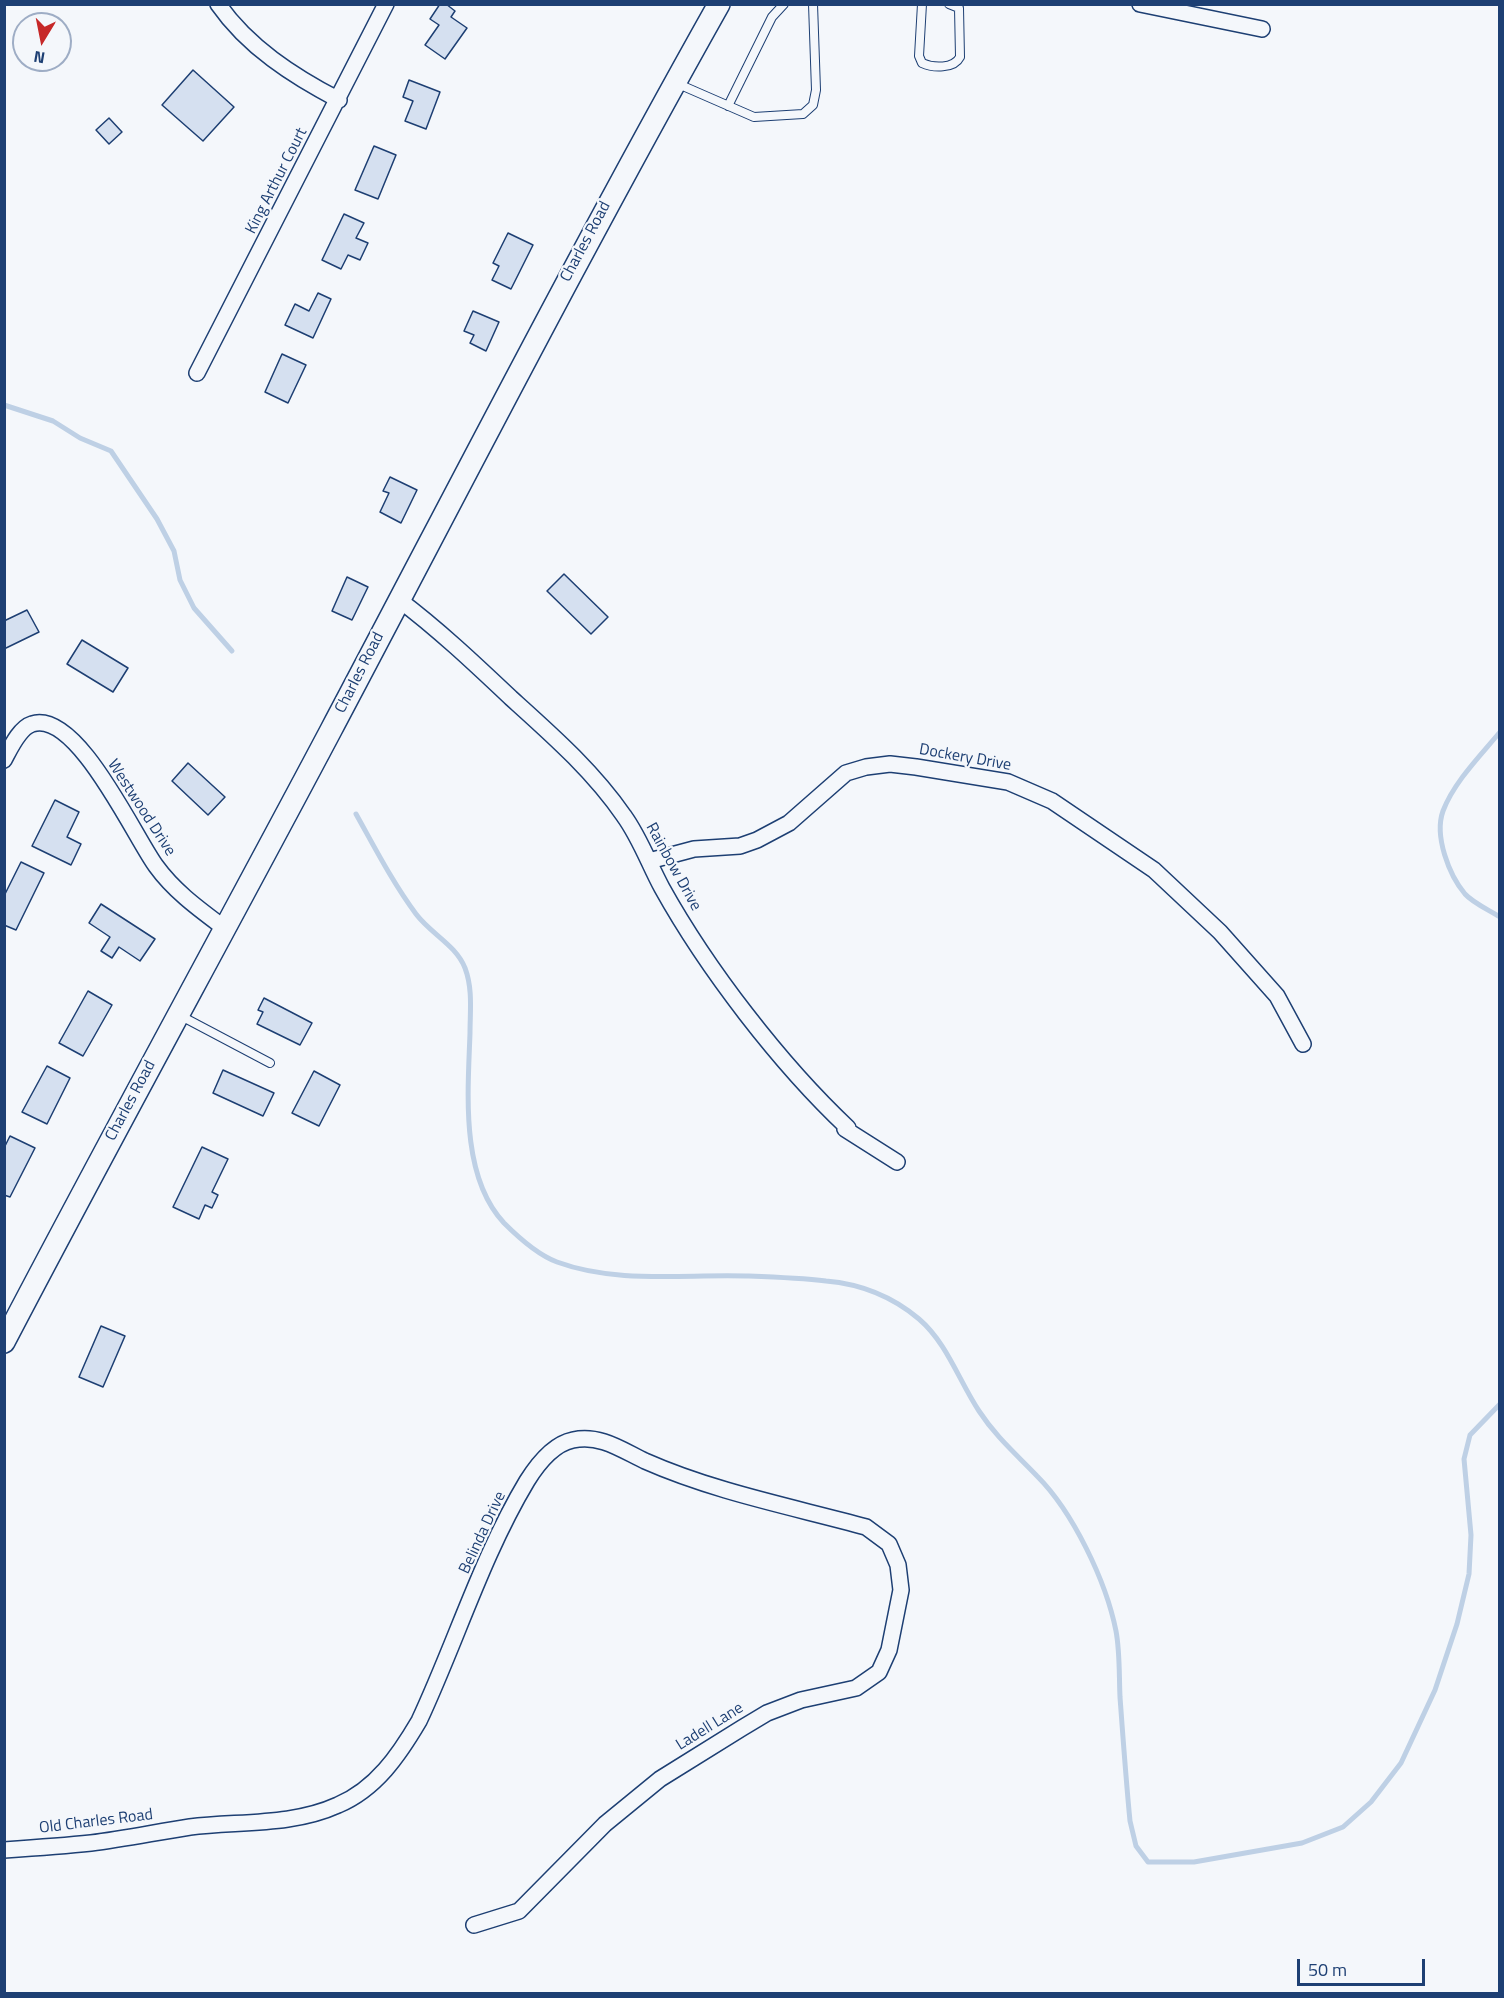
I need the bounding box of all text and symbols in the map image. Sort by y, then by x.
north arrow [12,12,72,72]
text: N [32,45,47,71]
street label: King Arthur Court [242,125,312,237]
street label: Charles Road [557,199,615,285]
street label: Charles Road [331,629,389,717]
street label: Dockery Drive [918,740,1012,776]
street label: Westwood Drive [103,756,179,860]
street label: Rainbow Drive [641,820,705,914]
street label: Charles Road [102,1058,160,1144]
street label: Belinda Drive [456,1489,510,1577]
street label: Ladell Lane [673,1699,747,1755]
street label: Old Charles Road [38,1805,154,1839]
scale bar [1300,1947,1428,1985]
text: 50 m [1308,1956,1347,1983]

